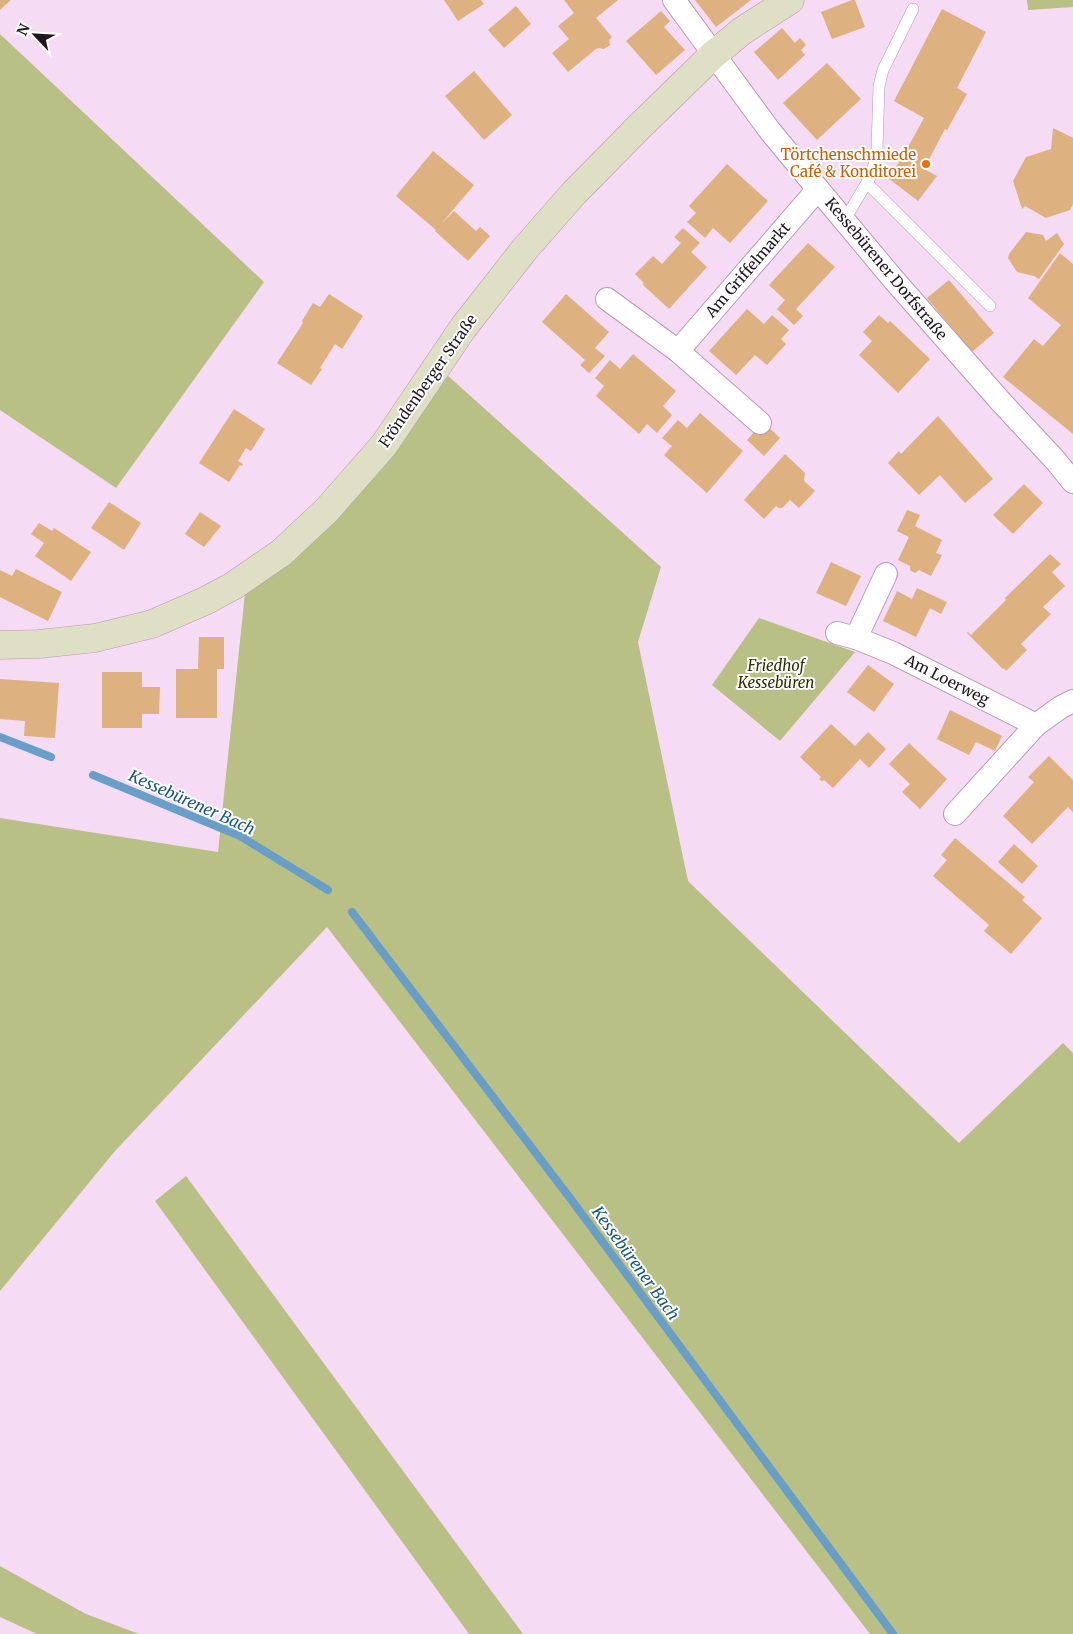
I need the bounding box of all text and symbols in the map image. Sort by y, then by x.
north arrow [10,10,60,60]
text: N [13,21,34,38]
place label: Törtchenschmiede Café & Konditorei [781,145,916,181]
marker: Törtchenschmiede Café & Konditorei [920,158,932,170]
street label: Kessebürener Dorfstraße [821,194,952,344]
street label: Am Griffelmarkt [701,218,794,322]
street label: Fröndenberger Straße [374,310,481,451]
street label: Am Loerweg [901,650,993,709]
park label: Friedhof Kessebüren [737,656,814,692]
water label: Kessebürener Bach [125,765,258,839]
water label: Kessebürener Bach [587,1201,684,1324]

